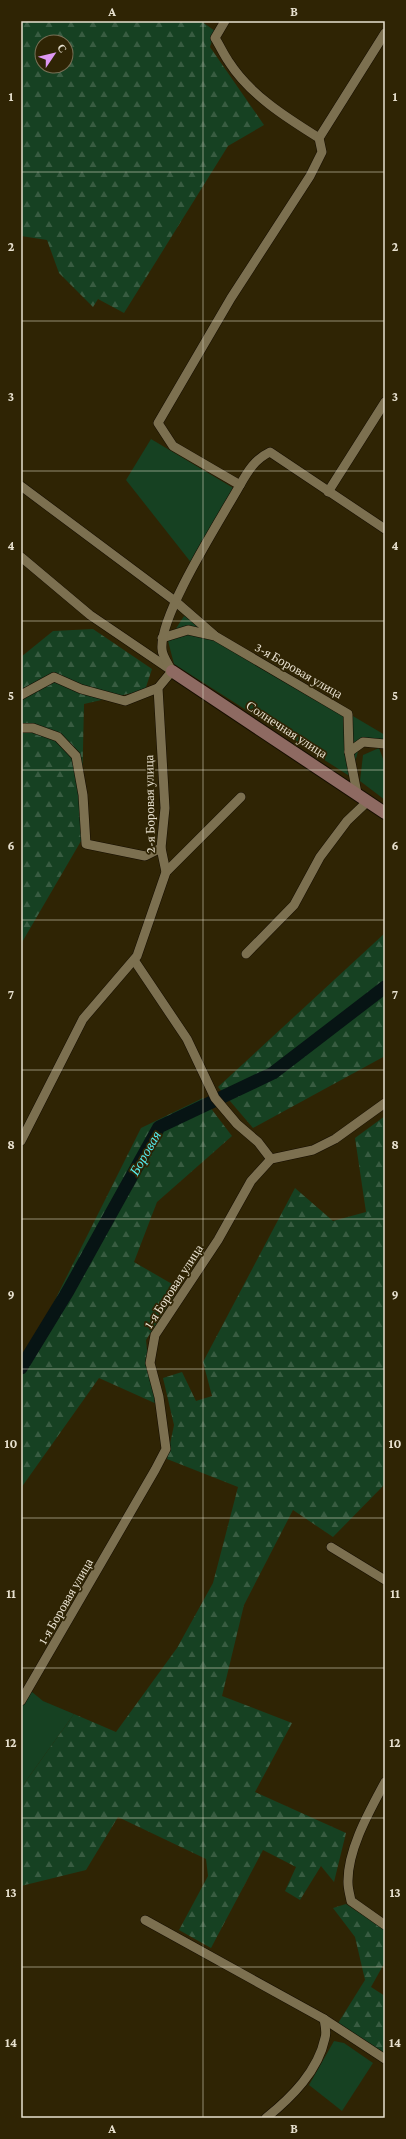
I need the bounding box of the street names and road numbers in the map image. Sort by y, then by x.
street label: 3-я Боровая улица [252,639,345,702]
street label: Солнечная улица [243,698,330,761]
street label: 2-я Боровая улица [141,754,158,853]
street label: 1-я Боровая улица [141,1241,206,1331]
street label: 1-я Боровая улица [35,1555,96,1647]

